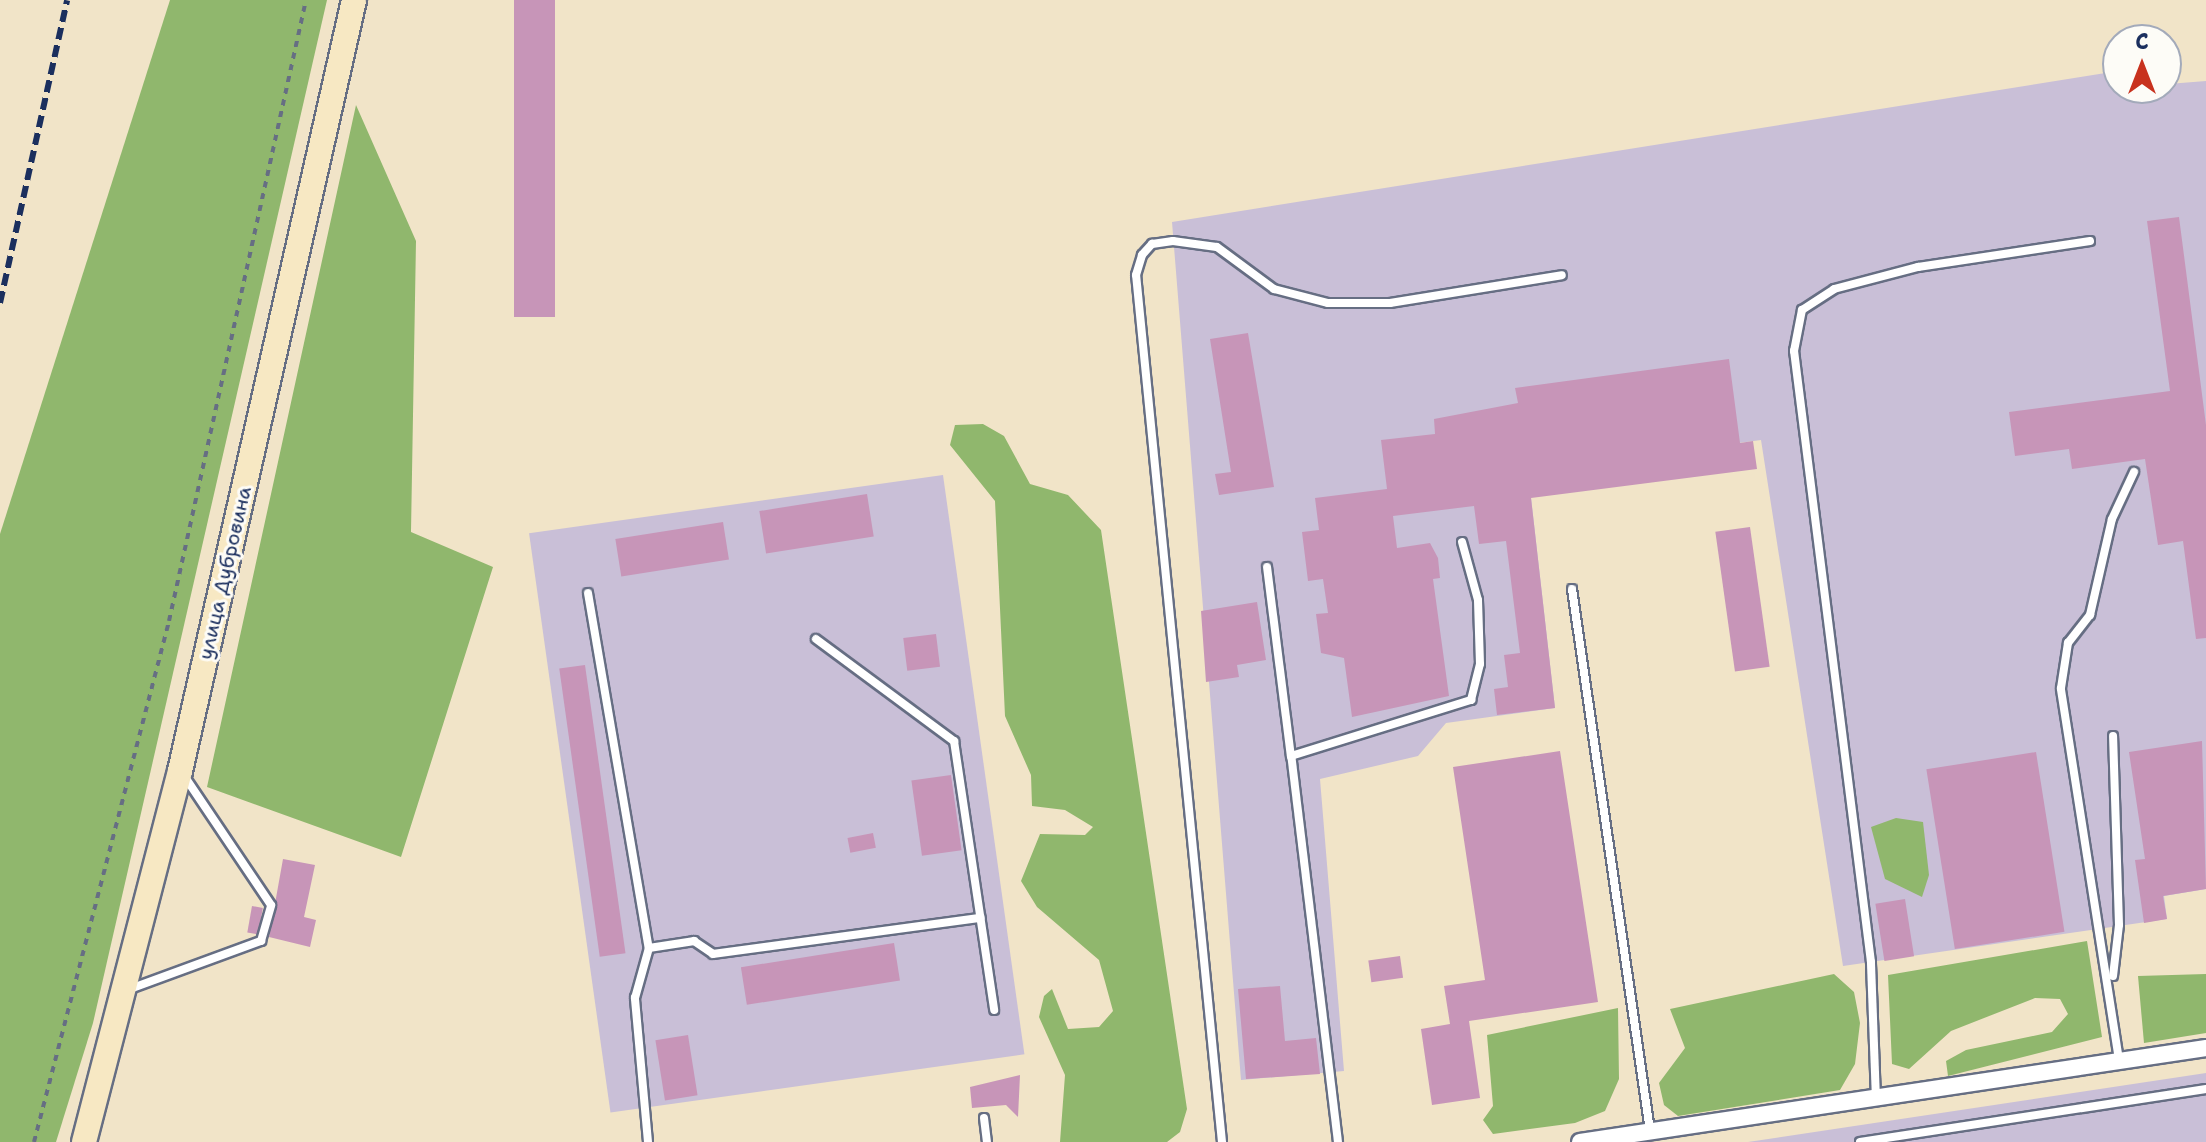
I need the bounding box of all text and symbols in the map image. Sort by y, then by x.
north arrow [2102,24,2182,104]
text: С [2135,27,2149,56]
street label: улица Дубровина [193,484,257,662]

